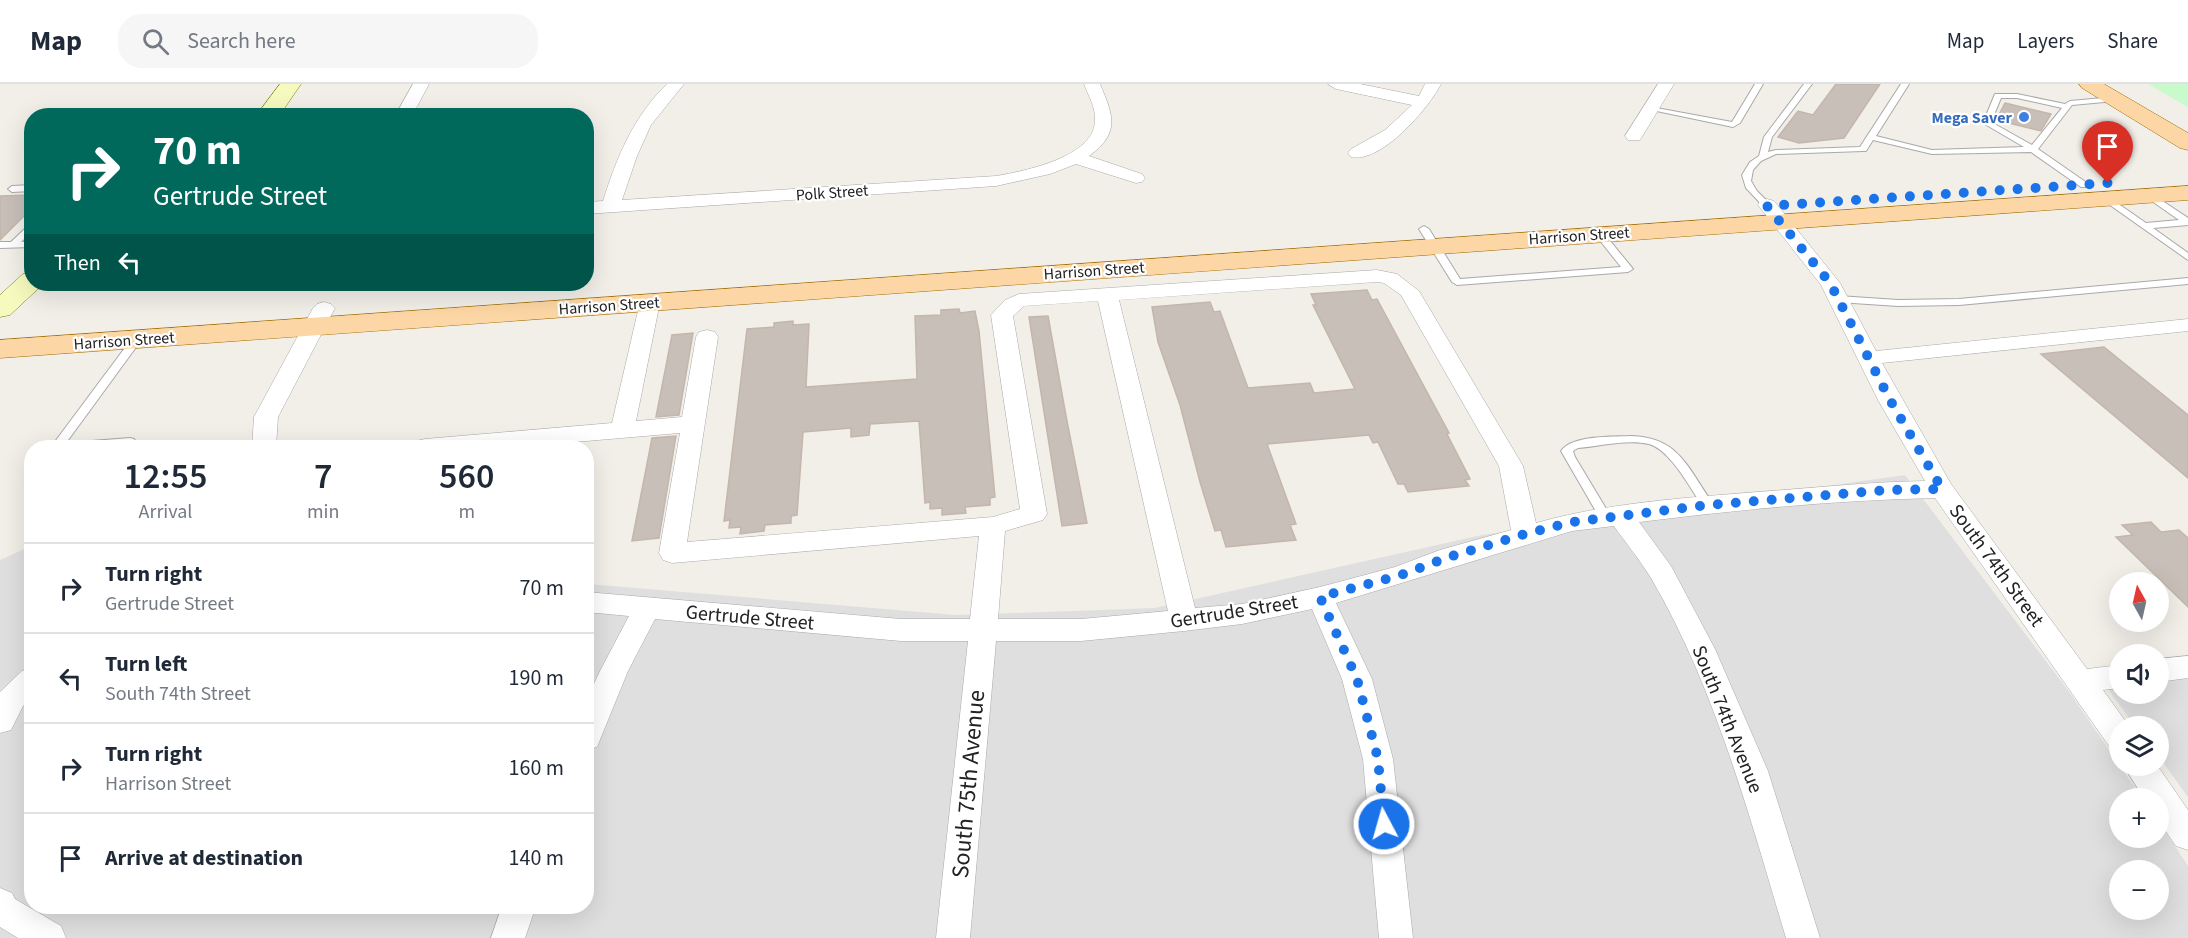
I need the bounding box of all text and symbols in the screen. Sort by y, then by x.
search box [118,14,538,68]
text: Map [30,21,82,61]
icon: search [139,25,172,58]
text: Search here [187,25,296,57]
text: Map [1947,26,1984,56]
text: Layers [2017,26,2074,56]
text: Share [2107,26,2158,56]
place label: Mega Saver [1932,107,2013,129]
marker: Mega Saver [2017,110,2031,124]
text: 70 m [153,121,242,181]
pin [2082,121,2133,183]
icon: arrive [2091,130,2124,163]
icon: right [54,132,132,210]
text: Gertrude Street [153,177,327,216]
street label: Polk Street [795,179,870,207]
street label: Harrison Street [1528,221,1631,250]
icon: left [113,246,146,279]
text: Then [54,247,101,279]
street label: Harrison Street [1043,256,1146,285]
street label: Harrison Street [558,291,661,320]
street label: Harrison Street [73,326,176,355]
text: 12:55 [124,451,207,502]
text: 7 [314,451,332,502]
text: 560 [439,451,494,502]
text: Arrival [139,498,192,526]
text: min [307,498,339,526]
text: m [458,498,475,526]
street label: South 74th Street [1942,498,2050,633]
text: Turn right [105,558,202,590]
icon: right [54,572,87,605]
text: 70 m [519,572,564,604]
north arrow [2109,572,2169,632]
map controls [2109,572,2169,920]
street label: Gertrude Street [1168,588,1300,636]
text: Gertrude Street [105,590,234,618]
street label: Gertrude Street [684,598,816,638]
street label: South 74th Avenue [1685,641,1770,798]
button: sound [2109,644,2169,704]
text: Turn left [105,648,187,680]
icon: left [54,662,87,695]
text: 190 m [509,662,564,694]
text: South 74th Street [105,680,251,708]
street label: South 75th Avenue [943,689,994,880]
button: layers [2109,716,2169,776]
text: Turn right [105,738,202,770]
icon: right [54,752,87,785]
text: 160 m [509,752,564,784]
text: Harrison Street [105,770,231,798]
button: + [2109,788,2169,848]
position arrow [1352,792,1416,856]
icon: arrive [54,842,87,875]
text: Arrive at destination [105,842,303,874]
text: 140 m [509,842,564,874]
button: − [2109,860,2169,920]

